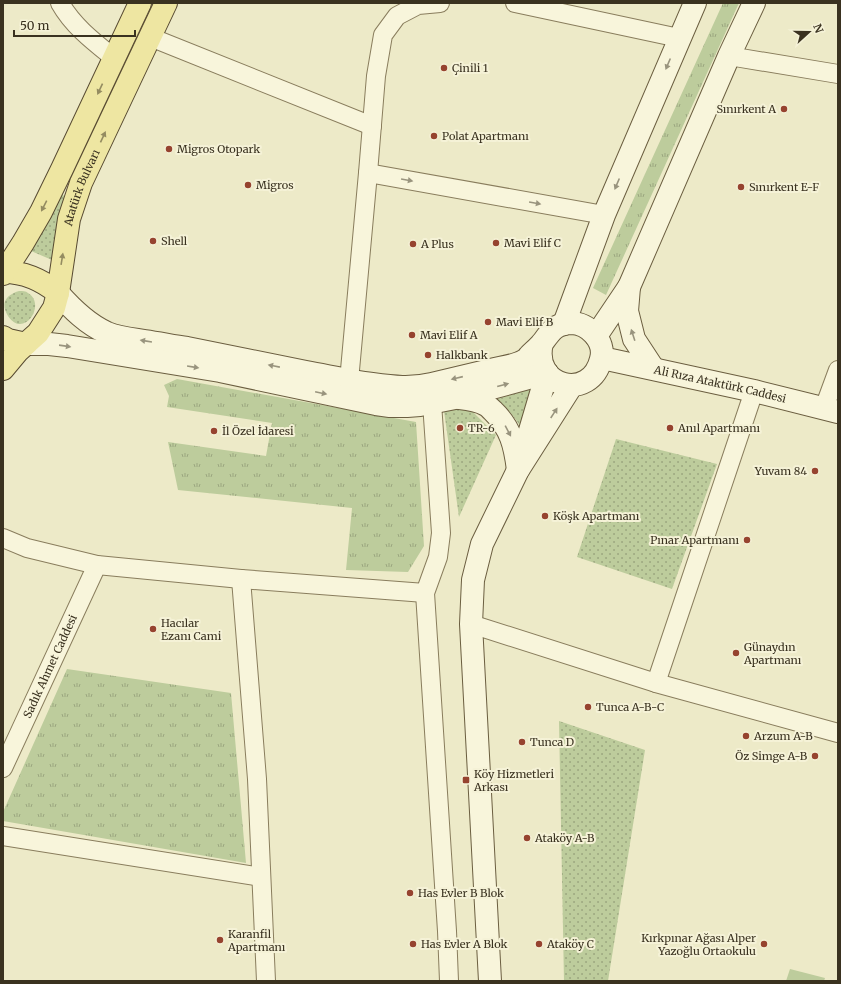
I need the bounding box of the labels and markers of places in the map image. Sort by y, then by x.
place label: Çinili 1 [452,61,488,75]
marker: Çinili 1 [439,63,449,73]
place label: Sınırkent A [716,102,776,116]
marker: Sınırkent A [779,104,789,114]
place label: Polat Apartmanı [442,129,529,143]
marker: Polat Apartmanı [429,131,439,141]
place label: Migros Otopark [177,142,260,156]
marker: Migros Otopark [164,144,174,154]
place label: Migros [256,178,294,192]
marker: Migros [243,180,253,190]
place label: Sınırkent E-F [749,180,819,194]
marker: Sınırkent E-F [736,182,746,192]
place label: Shell [161,234,188,248]
marker: Shell [148,236,158,246]
place label: Mavi Elif C [504,236,561,250]
place label: A Plus [420,237,454,251]
marker: Mavi Elif C [491,238,501,248]
marker: A Plus [408,239,418,249]
place label: Mavi Elif B [496,315,554,329]
marker: Mavi Elif B [483,317,493,327]
place label: Mavi Elif A [420,328,478,342]
marker: Mavi Elif A [407,330,417,340]
place label: Halkbank [436,348,488,362]
marker: Halkbank [423,350,433,360]
place label: TR-6 [468,421,495,435]
place label: Anıl Apartmanı [677,421,761,435]
marker: TR-6 [455,423,465,433]
marker: Anıl Apartmanı [665,423,675,433]
place label: İl Özel İdaresi [222,424,294,438]
marker: İl Özel İdaresi [209,426,219,436]
place label: Yuvam 84 [754,464,807,478]
marker: Yuvam 84 [810,466,820,476]
place label: Köşk Apartmanı [553,509,640,523]
marker: Köşk Apartmanı [540,511,550,521]
place label: Pınar Apartmanı [650,533,739,547]
marker: Pınar Apartmanı [742,535,752,545]
place label: Hacılar Ezanı Cami [161,616,222,643]
marker: Hacılar Ezanı Cami [148,624,158,634]
place label: Günaydın Apartmanı [743,640,802,667]
marker: Günaydın Apartmanı [731,648,741,658]
place label: Tunca A-B-C [596,700,664,714]
marker: Tunca A-B-C [583,702,593,712]
place label: Arzum A-B [753,729,813,743]
marker: Arzum A-B [741,731,751,741]
place label: Tunca D [530,735,574,749]
marker: Tunca D [517,737,527,747]
place label: Öz Simge A-B [735,749,808,763]
marker: Öz Simge A-B [810,751,820,761]
place label: Köy Hizmetleri Arkası [473,767,555,794]
marker: Köy Hizmetleri Arkası [461,775,471,785]
place label: Ataköy A-B [534,831,595,845]
marker: Ataköy A-B [522,833,532,843]
place label: Has Evler B Blok [418,886,504,900]
marker: Has Evler B Blok [405,888,415,898]
place label: Karanfil Apartmanı [227,927,286,954]
place label: Kırkpınar Ağası Alper Yazoğlu Ortaokulu [641,931,756,958]
marker: Karanfil Apartmanı [215,935,225,945]
place label: Has Evler A Blok [421,937,507,951]
place label: Ataköy C [546,937,594,951]
marker: Has Evler A Blok [408,939,418,949]
marker: Ataköy C [534,939,544,949]
marker: Kırkpınar Ağası Alper Yazoğlu Ortaokulu [759,939,769,949]

